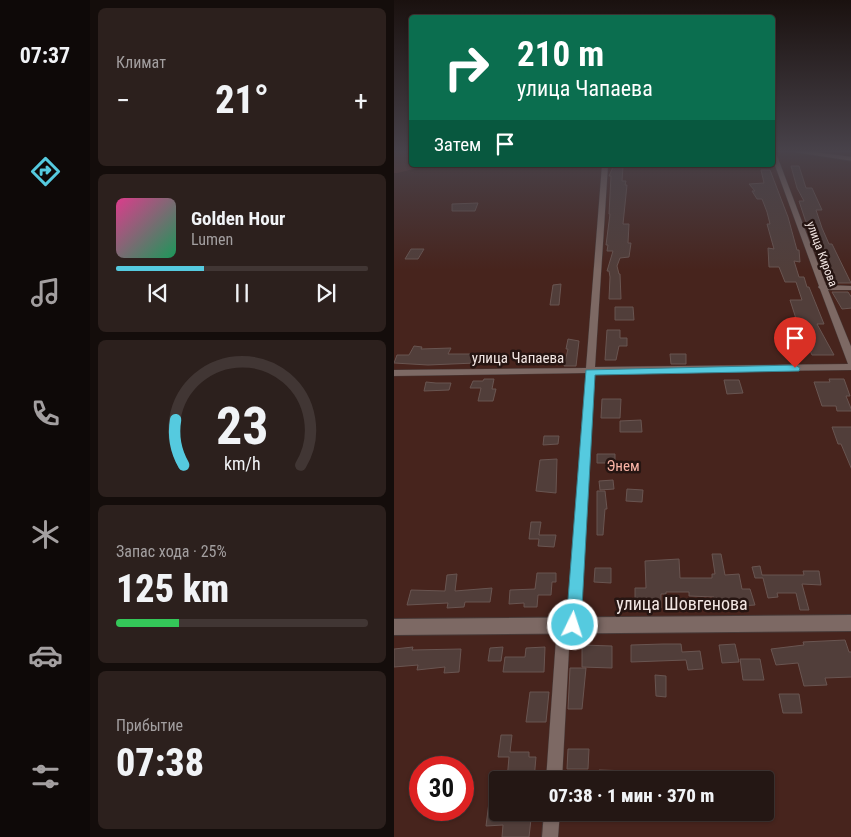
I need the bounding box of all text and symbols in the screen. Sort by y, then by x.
text: 210 m [517,34,604,75]
icon: right [434,35,499,100]
text: 07:37 [20,43,70,68]
text: Климат [116,53,166,72]
text: улица Чапаева [517,76,653,101]
text: 21° [215,78,269,122]
text: − [116,84,130,117]
text: + [354,84,368,117]
icon: arrive [491,130,519,158]
text: Затем [434,133,481,156]
icon: directions [28,154,63,189]
text: Golden Hour [191,207,285,230]
street label: улица Кирова [804,220,840,289]
text: Lumen [191,230,233,249]
icon: music [28,275,63,310]
icon: previous [144,279,172,307]
icon: pause [228,279,256,307]
icon: next [312,279,340,307]
pin [774,317,816,368]
icon: arrive [781,324,809,352]
street label: улица Чапаева [472,349,564,367]
icon: phone [28,396,63,431]
text: 23 [216,396,268,457]
text: km/h [224,453,260,474]
park label: Энем [606,457,640,475]
icon: climate [28,517,63,552]
text: Запас хода · 25% [116,542,227,561]
text: 125 km [116,567,229,611]
street label: улица Шовгенова [616,593,748,614]
position arrow [546,598,598,650]
icon: car [28,638,63,673]
text: Прибытие [116,716,183,735]
text: 07:38 [116,741,204,785]
speed limit sign: 30 [409,756,474,821]
icon: filters [28,759,63,794]
text: 07:38 · 1 мин · 370 m [549,784,714,807]

